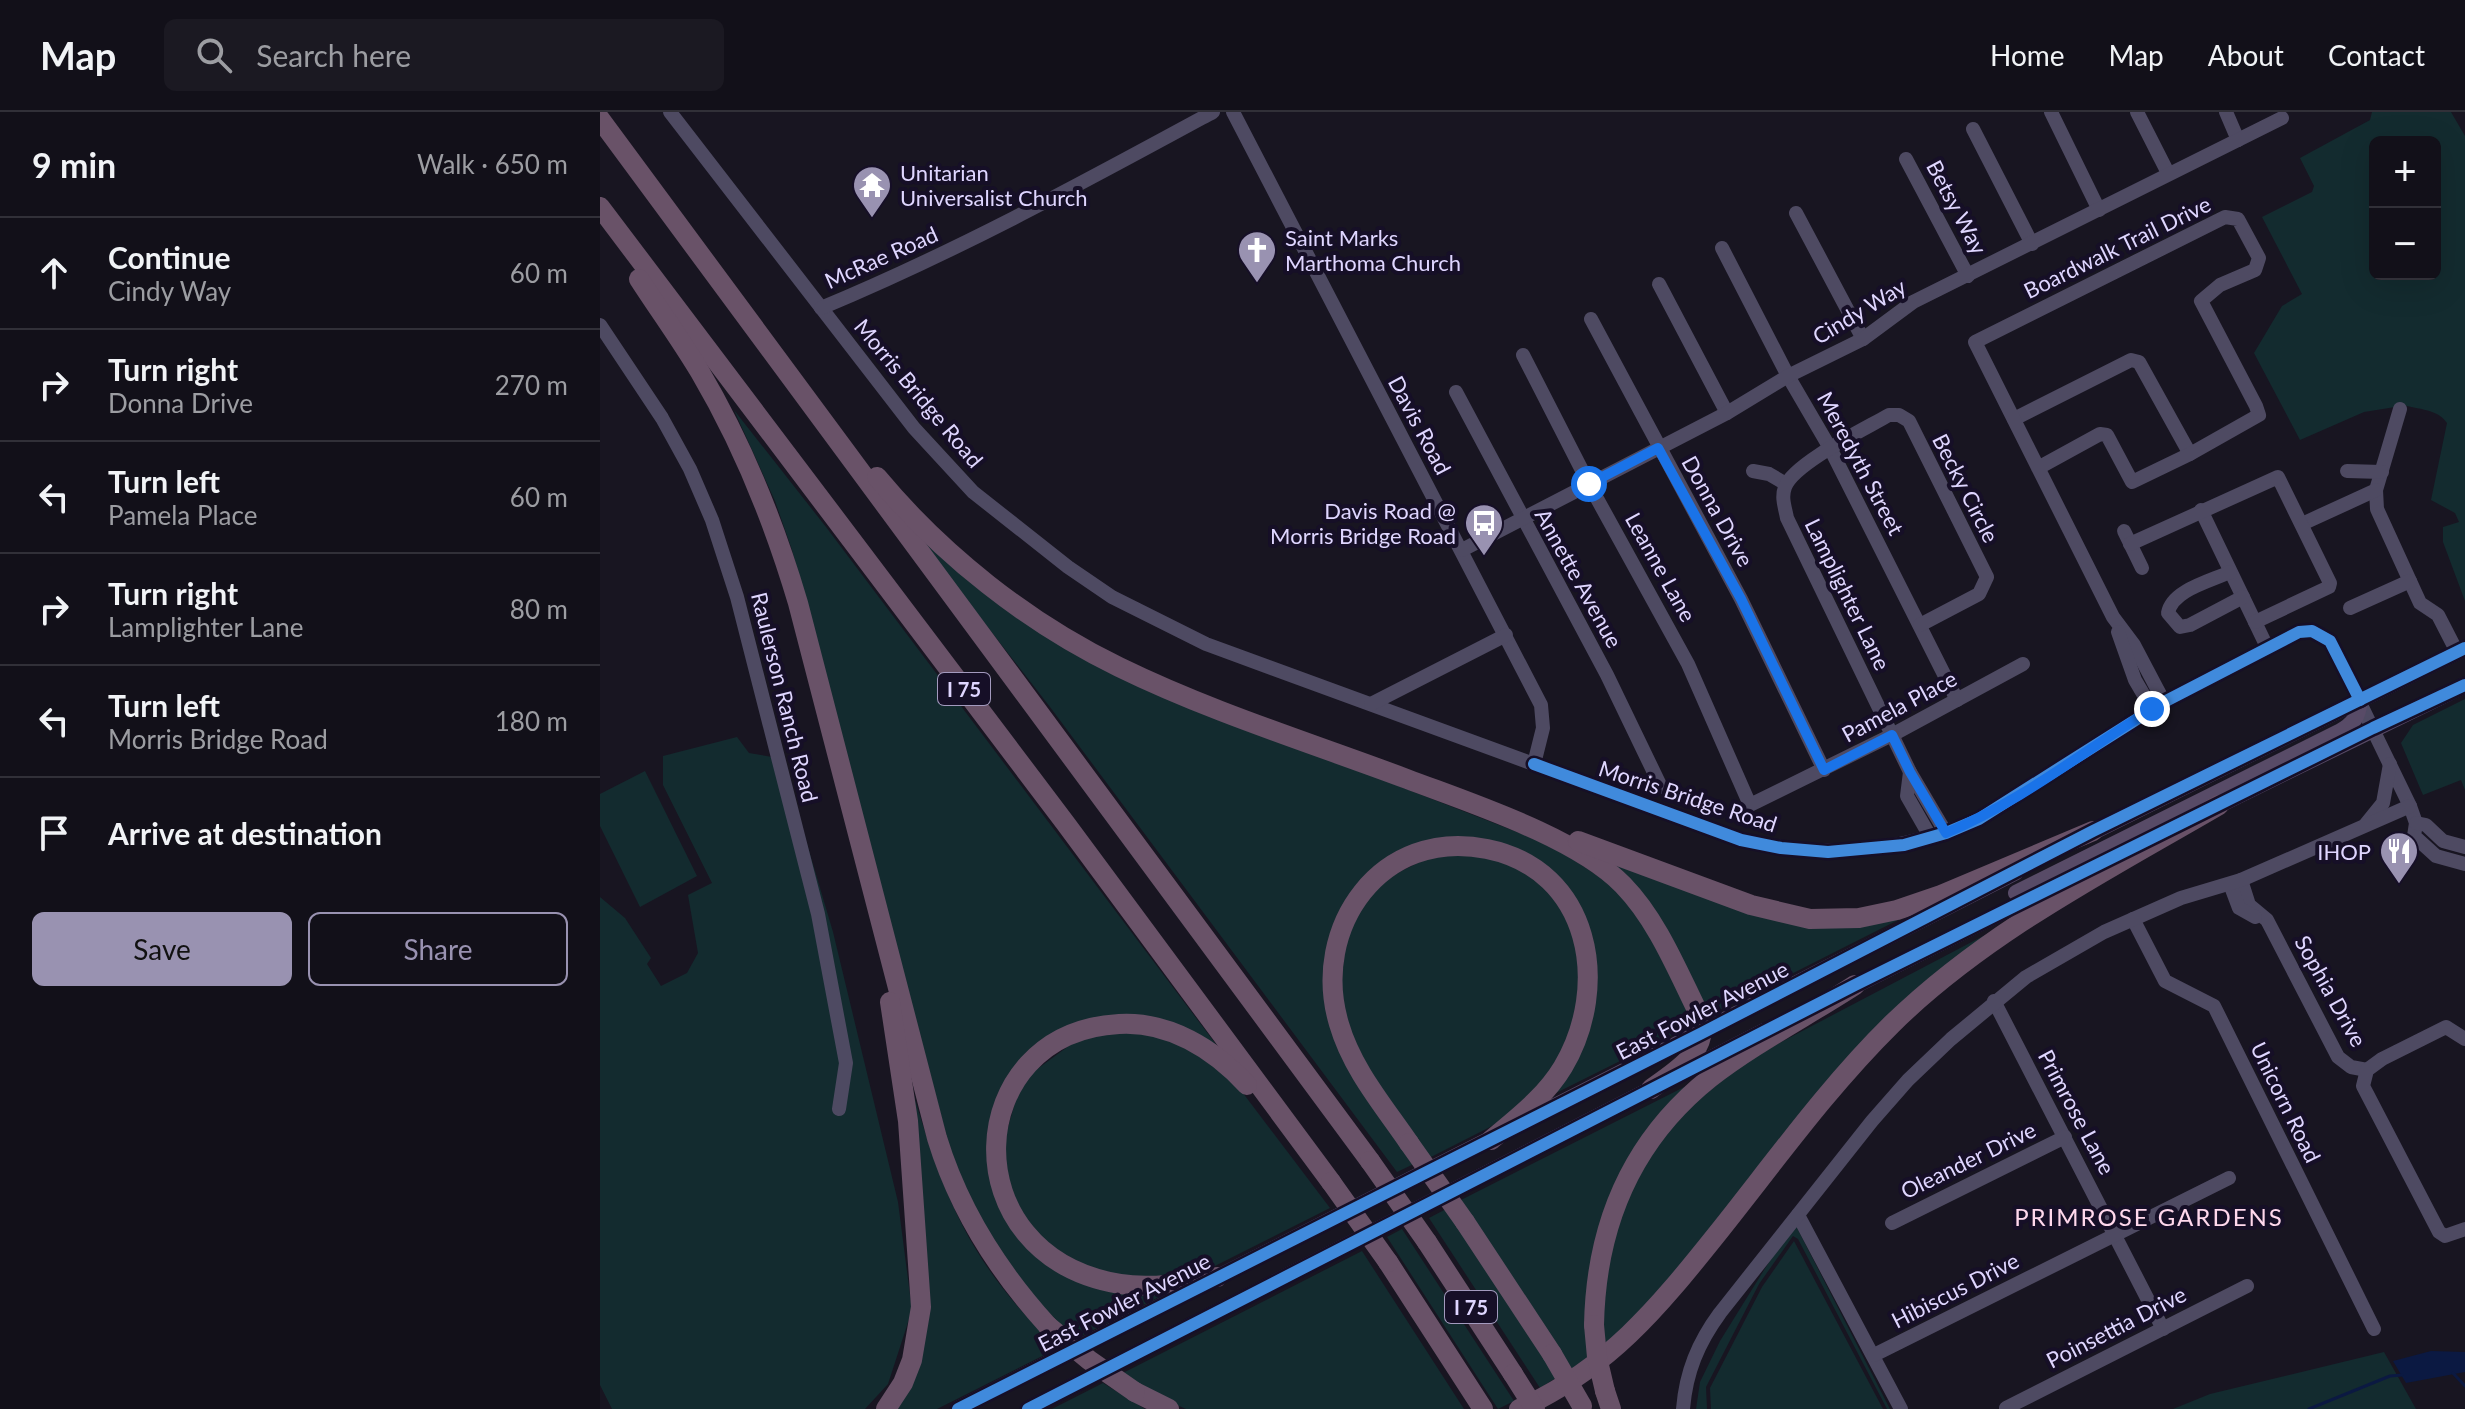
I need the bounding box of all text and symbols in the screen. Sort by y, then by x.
search box [164,19,724,91]
text: Map [40,32,116,78]
icon: search [192,33,236,77]
text: Search here [256,37,411,73]
text: Home [1990,38,2065,72]
text: Map [2109,38,2164,72]
text: About [2208,38,2284,72]
text: Contact [2328,38,2425,72]
map controls [2369,136,2441,280]
button: + [2369,136,2441,208]
text: 9 min [32,144,116,185]
text: Walk · 650 m [417,148,568,180]
street label: Betsy Way [1921,155,1993,259]
place label: Unitarian Universalist Church [900,159,1088,211]
temple icon: Unitarian Universalist Church [851,164,893,219]
street label: Boardwalk Trail Drive [2019,190,2215,304]
button: − [2369,208,2441,280]
street label: McRae Road [820,220,942,294]
place label: Saint Marks Marthoma Church [1285,224,1461,276]
church icon: Saint Marks Marthoma Church [1236,229,1278,284]
text: Continue [108,239,231,275]
icon: ahead [32,251,76,295]
text: 60 m [510,257,568,289]
street label: Cindy Way [1807,272,1911,349]
text: Cindy Way [108,275,231,307]
street label: Morris Bridge Road [849,313,989,473]
text: Turn right [108,351,238,387]
icon: right [32,363,76,407]
text: 270 m [495,369,568,401]
street label: Davis Road [1383,371,1457,479]
text: Donna Drive [108,387,253,419]
street label: Meredyth Street [1812,387,1910,539]
street label: Becky Circle [1927,429,2005,547]
street label: Donna Drive [1676,451,1760,571]
text: Turn left [108,463,220,499]
route start [1571,466,1607,502]
icon: left [32,475,76,519]
text: 60 m [510,481,568,513]
place label: Davis Road @ Morris Bridge Road [1270,497,1456,549]
text: Pamela Place [108,499,257,531]
bus stop icon: Davis Road @ Morris Bridge Road [1463,502,1505,557]
street label: Annette Avenue [1530,504,1628,652]
street label: Leanne Lane [1620,508,1702,626]
street label: Lamplighter Lane [1800,514,1896,674]
text: Turn right [108,575,238,611]
icon: right [32,587,76,631]
street label: Raulerson Ranch Road [746,589,824,805]
text: 80 m [510,593,568,625]
text: Lamplighter Lane [108,611,304,643]
street label: Pamela Place [1837,664,1961,748]
road number: I 75 [938,673,990,705]
text: Turn left [108,687,220,723]
route end [2134,691,2170,727]
icon: left [32,699,76,743]
text: 180 m [495,705,568,737]
text: Morris Bridge Road [108,723,328,755]
street label: Morris Bridge Road [1595,754,1781,838]
icon: arrive [32,811,76,855]
text: Arrive at destination [108,815,382,851]
restaurant icon: IHOP [2378,830,2420,885]
place label: IHOP [2317,838,2371,865]
button: Save [32,912,292,986]
button: Share [308,912,568,986]
street label: Sophia Drive [2289,931,2373,1051]
street label: East Fowler Avenue [1611,955,1793,1065]
street label: Unicorn Road [2245,1037,2327,1167]
street label: Primrose Lane [2033,1045,2121,1179]
street label: Oleander Drive [1896,1116,2040,1204]
district label: PRIMROSE GARDENS [2014,1202,2284,1231]
street label: Hibiscus Drive [1887,1246,2023,1334]
street label: East Fowler Avenue [1033,1247,1215,1357]
street label: Poinsettia Drive [2042,1280,2190,1374]
road number: I 75 [1445,1291,1497,1323]

